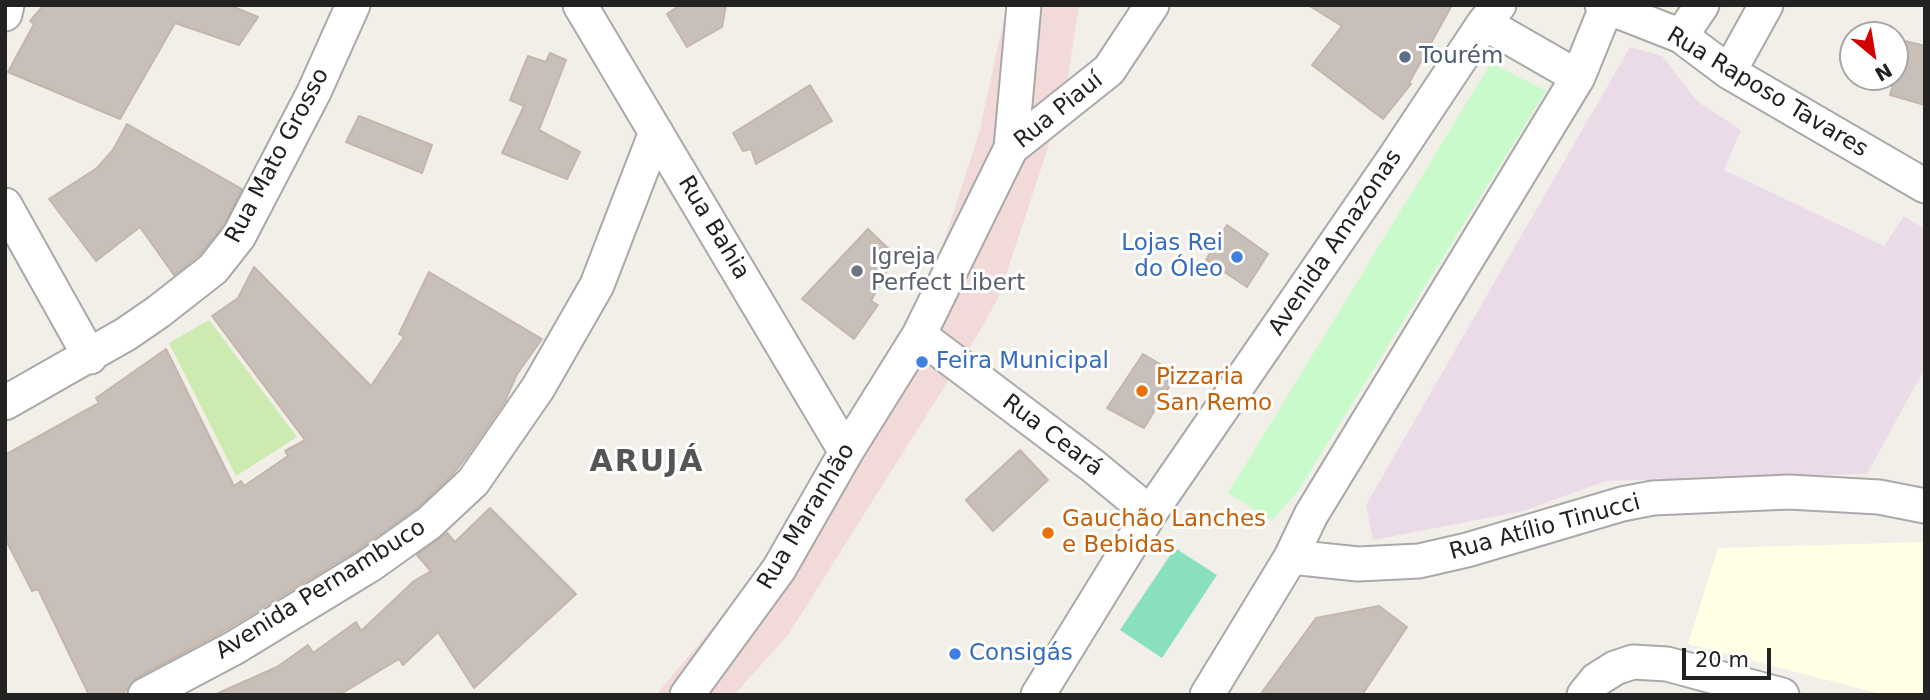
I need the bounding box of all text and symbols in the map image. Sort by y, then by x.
north arrow [1839,21,1909,91]
street label: Rua Raposo Tavares [1661,22,1873,164]
place label: Tourém [1419,43,1503,71]
marker: Tourém [1397,49,1413,65]
text: N [1871,59,1896,86]
street label: Rua Mato Grosso [220,64,336,248]
street label: Rua Piauí [1009,67,1109,155]
street label: Avenida Amazonas [1264,145,1408,341]
street label: Rua Bahia [671,171,755,285]
place label: Lojas Rei do Óleo [1121,230,1223,284]
place label: Igreja Perfect Libert [871,244,1025,298]
marker: Lojas Rei do Óleo [1229,249,1245,265]
marker: Igreja Perfect Libert [849,263,865,279]
place label: Feira Municipal [936,348,1109,376]
marker: Feira Municipal [914,354,930,370]
place label: Pizzaria San Remo [1156,364,1272,418]
marker: Pizzaria San Remo [1134,383,1150,399]
street label: Rua Ceará [996,389,1108,483]
street label: Rua Maranhão [752,439,862,595]
district label: ARUJÁ [590,445,704,481]
street label: Rua Atílio Tinucci [1447,489,1643,567]
place label: Gauchão Lanches e Bebidas [1062,506,1266,560]
street label: Avenida Pernambuco [211,514,431,666]
marker: Gauchão Lanches e Bebidas [1040,525,1056,541]
scale bar [1685,634,1774,678]
place label: Consigás [969,640,1073,668]
marker: Consigás [947,646,963,662]
text: 20 m [1695,648,1749,672]

